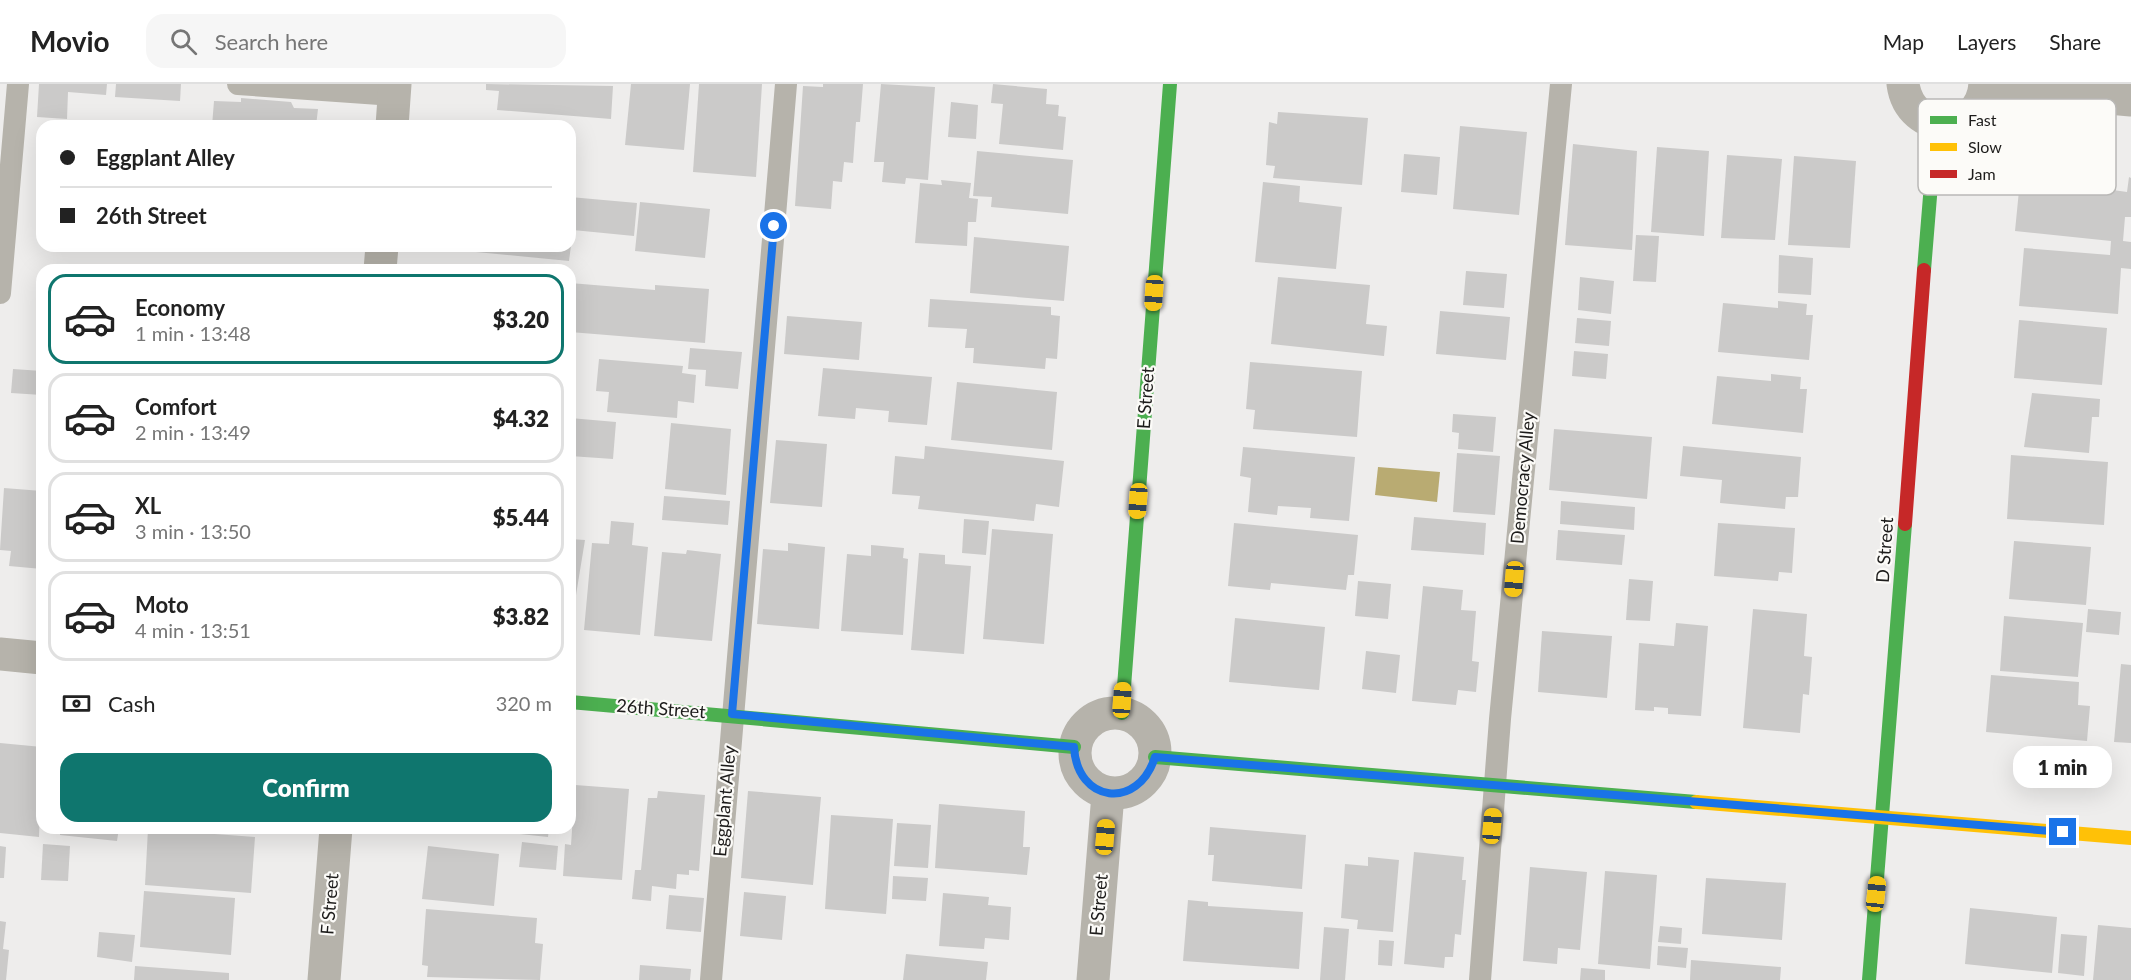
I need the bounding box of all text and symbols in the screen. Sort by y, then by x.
search box [146,14,566,68]
text: Movio [30,24,110,58]
icon: search [167,25,200,58]
text: Search here [215,28,328,55]
text: Map [1883,29,1924,54]
text: Layers [1957,29,2016,54]
text: Share [2049,29,2101,54]
legend [1918,99,2116,195]
text: Fast [1968,110,1997,129]
text: Slow [1968,137,2002,156]
text: Eggplant Alley [96,144,235,171]
text: Jam [1968,164,1996,183]
text: 26th Street [96,202,207,229]
route start [760,212,787,239]
car [1144,274,1164,312]
icon: car [63,292,117,346]
text: Economy [135,294,225,321]
text: $3.20 [493,306,549,333]
text: 1 min · 13:48 [135,321,251,345]
street label: E Street [1132,365,1158,430]
icon: car [63,391,117,445]
text: Comfort [135,393,217,420]
text: $4.32 [493,405,549,432]
street label: Democracy Alley [1505,410,1539,545]
text: 2 min · 13:49 [135,420,251,444]
car [1128,482,1148,520]
icon: car [63,490,117,544]
text: XL [135,492,161,519]
text: $5.44 [493,504,549,531]
street label: D Street [1871,516,1897,583]
text: 3 min · 13:50 [135,519,251,543]
car [1503,560,1525,598]
icon: car [63,589,117,643]
text: Moto [135,591,189,618]
text: $3.82 [493,603,549,630]
text: 4 min · 13:51 [135,618,251,642]
car [1112,681,1132,719]
icon: cash [60,687,93,720]
text: Cash [108,690,155,717]
text: 320 m [496,691,552,715]
street label: 26th Street [616,694,707,722]
street label: Eggplant Alley [708,744,740,858]
callout: 1 min [2014,745,2112,787]
button: Confirm [60,753,552,822]
text: 1 min [2038,755,2087,779]
car [1481,807,1503,845]
car [1094,818,1116,856]
route end [2049,818,2076,845]
street label: F Street [315,872,343,936]
street label: E Street [1084,872,1112,937]
car [1865,875,1887,913]

